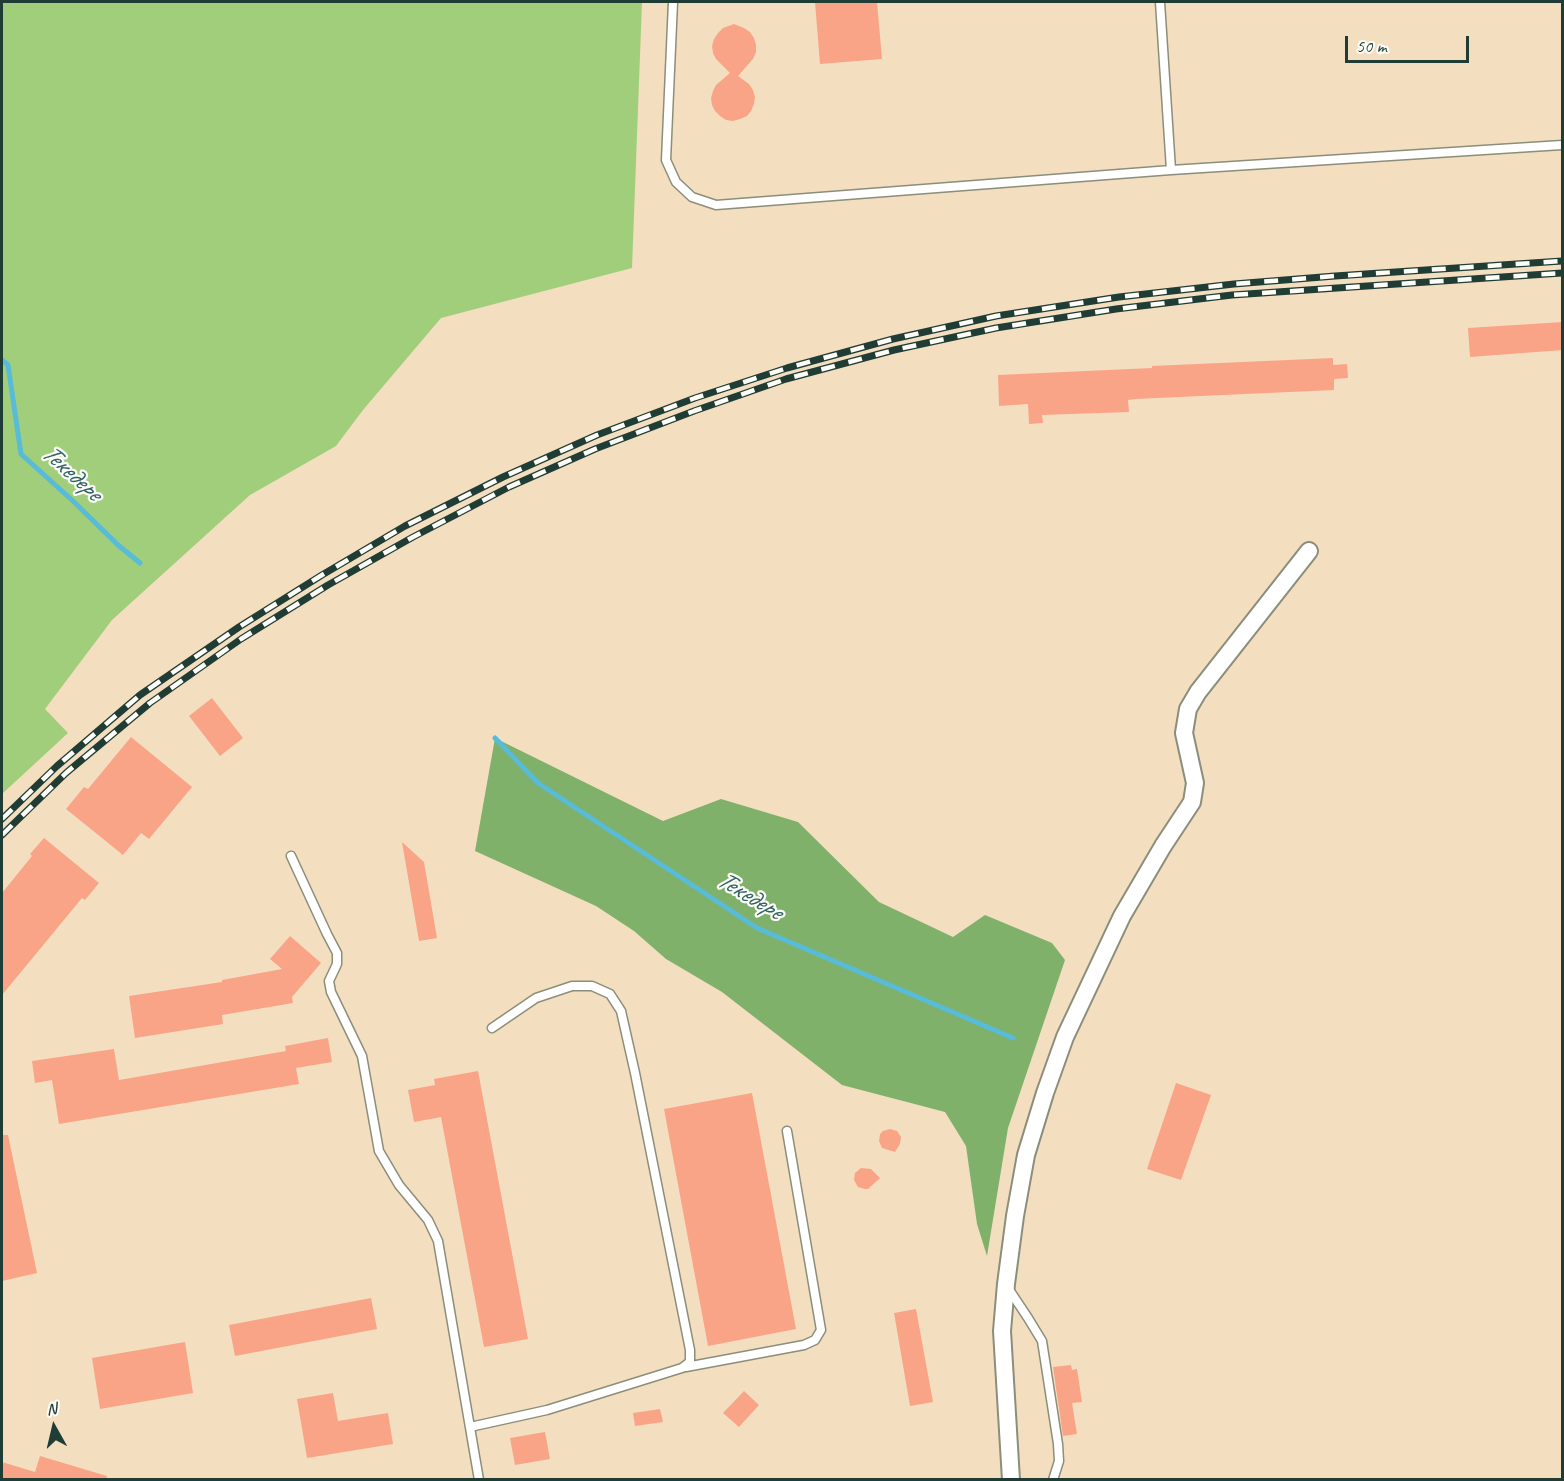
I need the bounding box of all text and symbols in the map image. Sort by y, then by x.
scale bar [1348,24,1472,62]
text: 50 m [1356,35,1387,57]
water label: Текедере [34,438,108,508]
water label: Текедере [711,864,787,928]
north arrow [24,1397,84,1457]
text: N [45,1399,58,1420]

